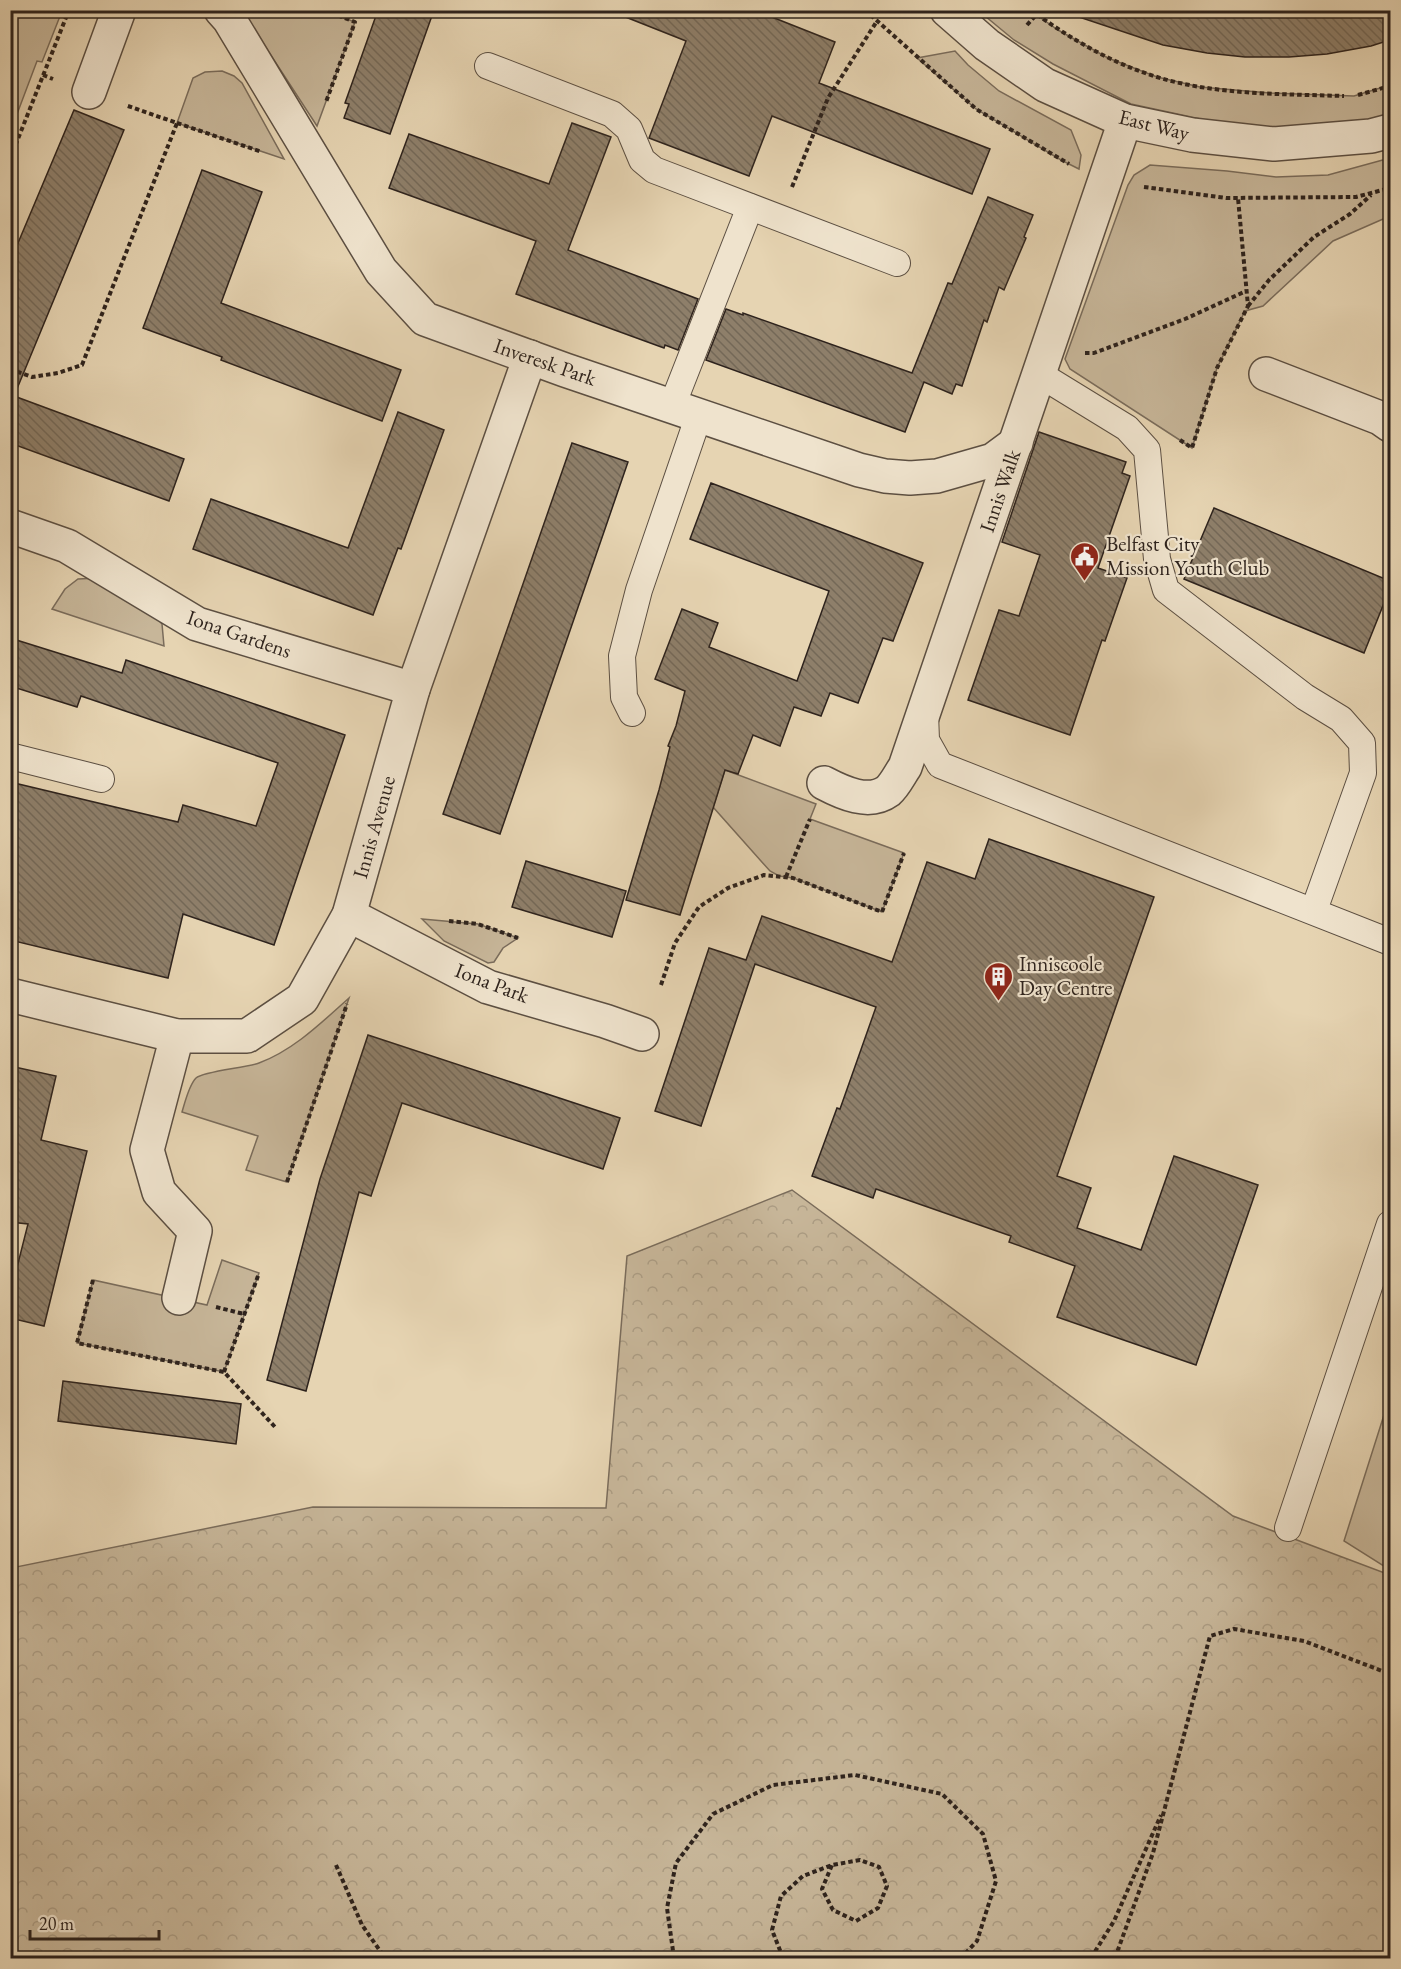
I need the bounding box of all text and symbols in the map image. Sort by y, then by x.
street label: East Way [1116,103,1193,146]
street label: Inveresk Park [490,331,601,392]
street label: Innis Walk [973,445,1027,536]
place label: Belfast City Mission Youth Club [1106,530,1270,581]
public building icon: Belfast City Mission Youth Club [1069,540,1101,582]
street label: Iona Gardens [183,603,295,664]
street label: Innis Avenue [346,772,401,881]
place label: Inniscoole Day Centre [1019,950,1112,1001]
street label: Iona Park [451,956,534,1009]
building icon: Inniscoole Day Centre [982,960,1014,1002]
scale bar [30,1903,159,1941]
text: 20 m [39,1912,74,1935]

